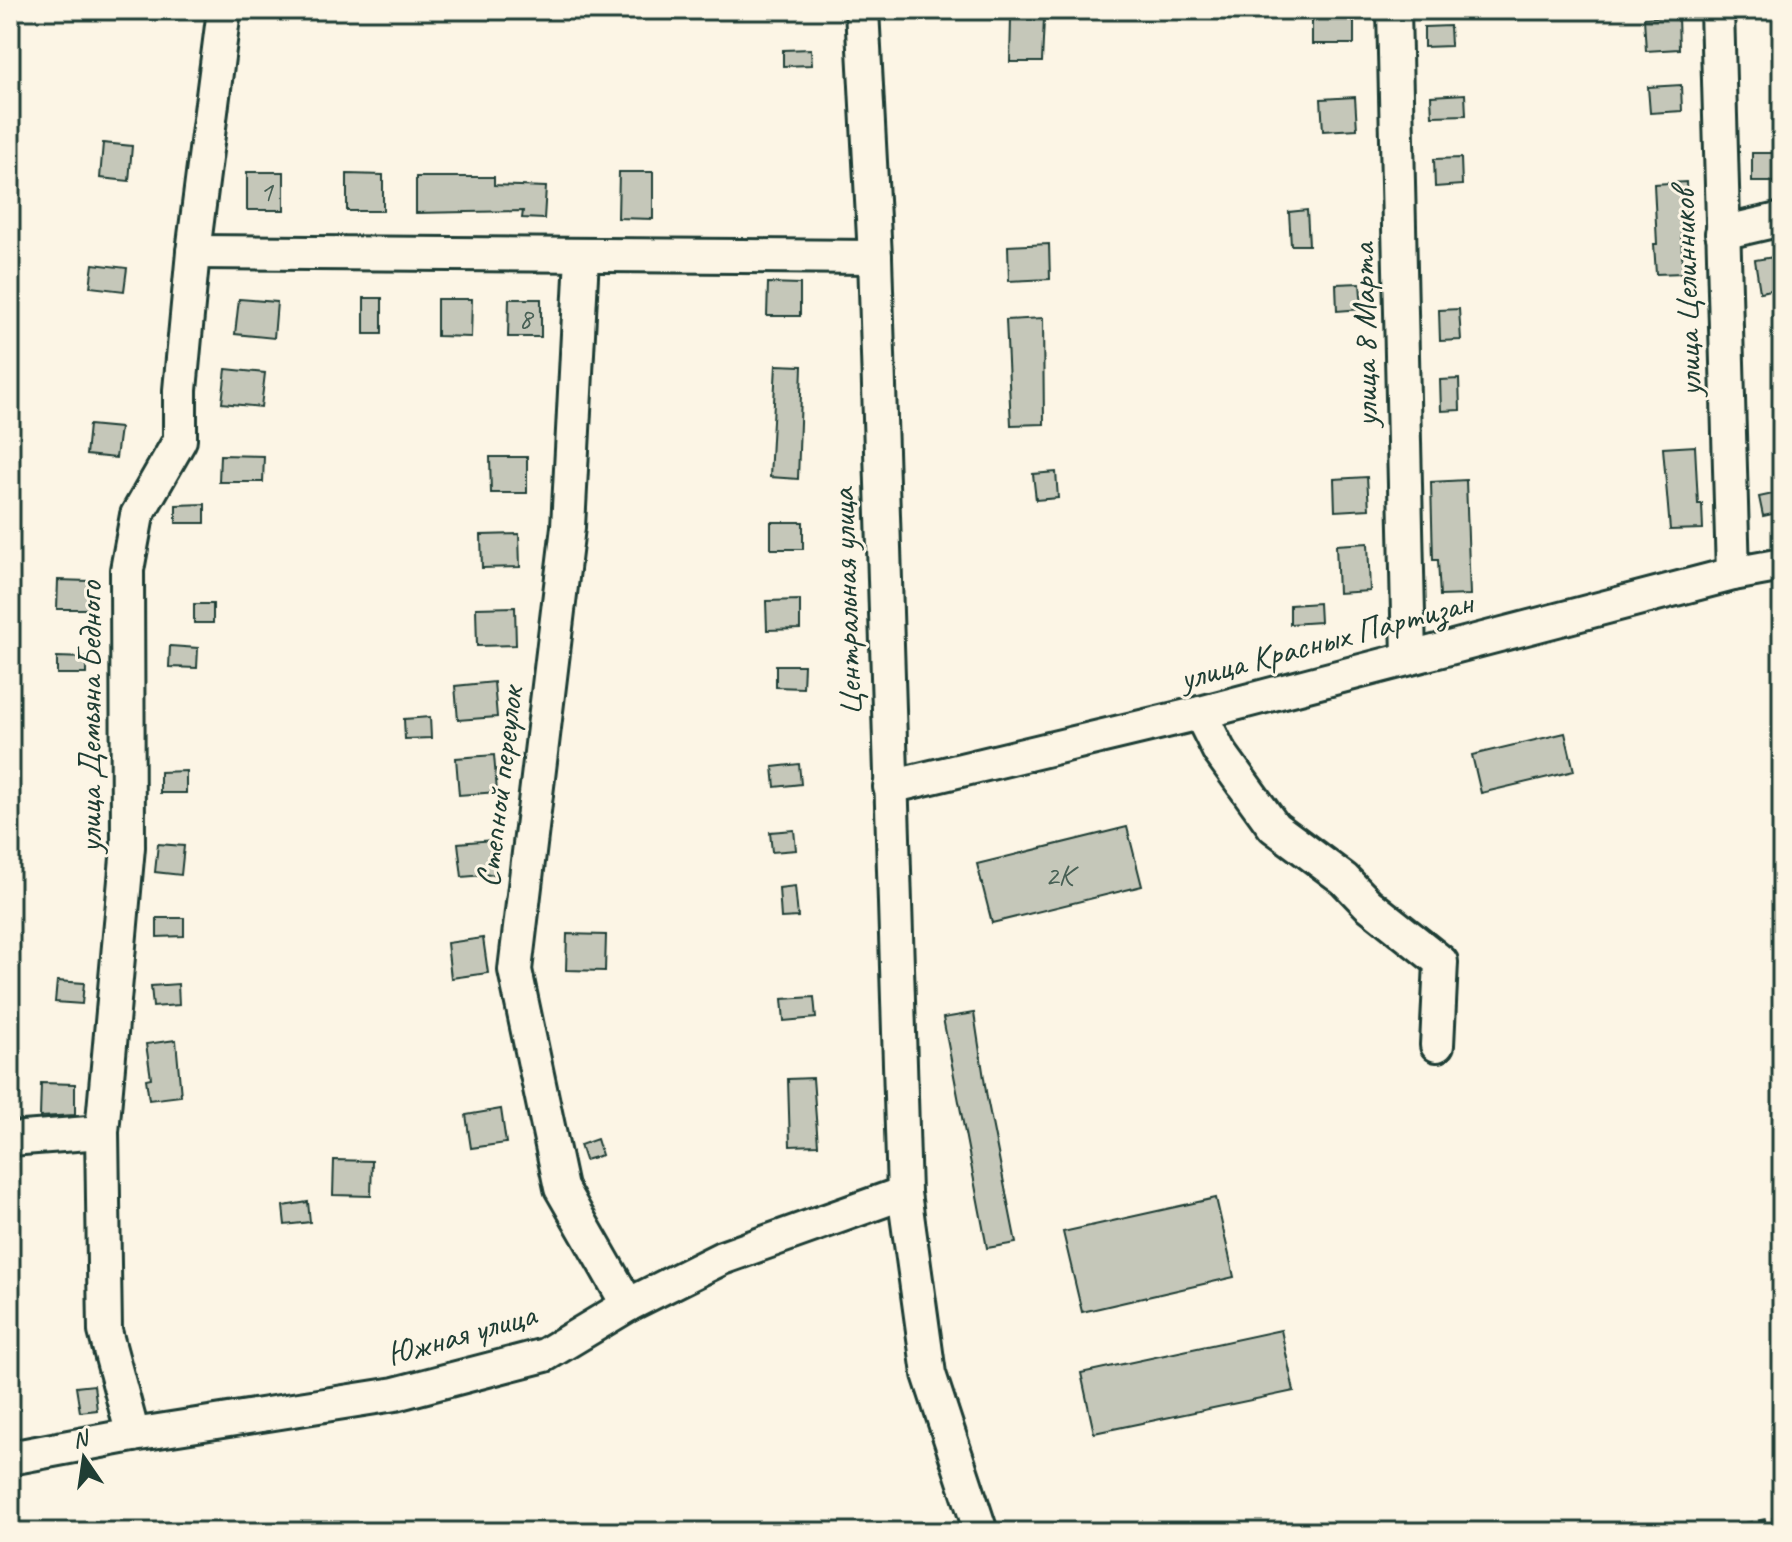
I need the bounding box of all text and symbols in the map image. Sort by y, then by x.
house number: 1 [259,172,274,210]
street label: улица Целинников [1661,181,1711,399]
street label: улица 8 Марта [1341,240,1387,429]
house number: 8 [518,299,534,337]
street label: Центральная улица [820,485,871,717]
street label: улица Демьяна Бедного [68,579,111,855]
street label: улица Красных Партизан [1173,580,1479,700]
street label: Степной переулок [465,681,533,890]
house number: 2К [1045,856,1079,894]
street label: Южная улица [382,1292,543,1376]
north arrow [44,1418,124,1498]
text: N [70,1424,93,1455]

